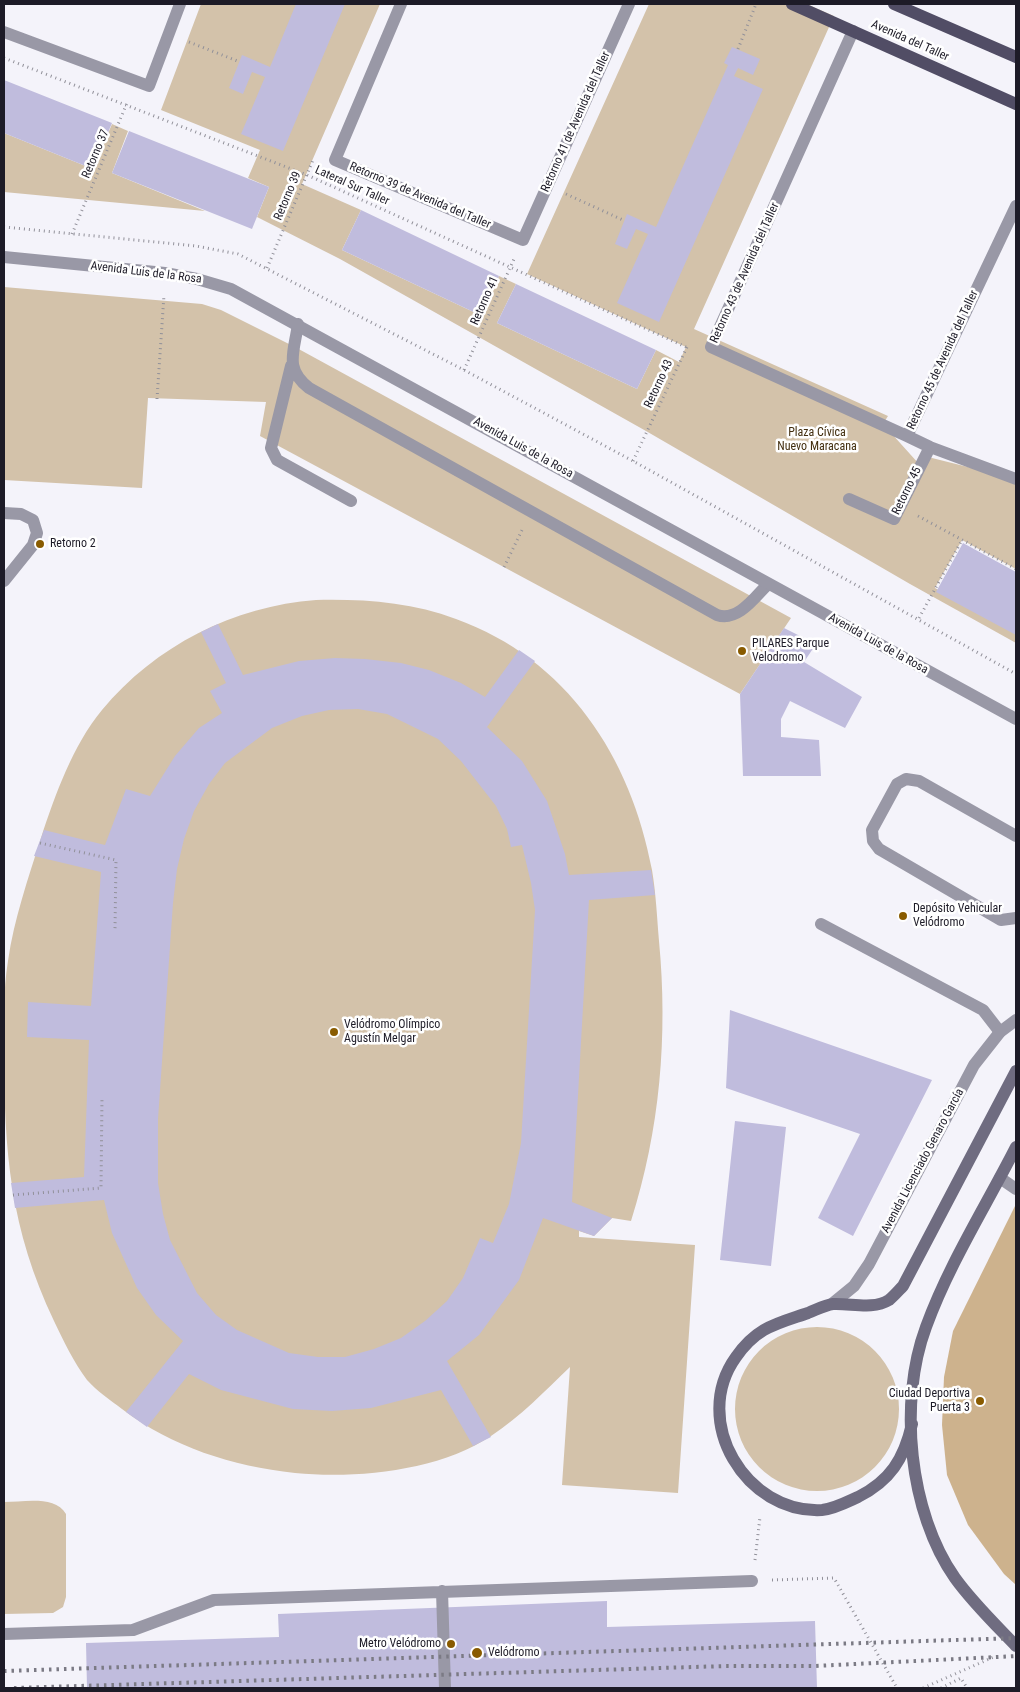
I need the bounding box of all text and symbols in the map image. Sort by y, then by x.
street label: Avenida del Taller [869,17,951,65]
street label: Retorno 41 de Avenida del Taller [538,50,614,194]
street label: Retorno 37 [79,127,113,181]
street label: Retorno 39 de Avenida del Taller [347,160,493,232]
street label: Lateral Sur Taller [313,163,391,209]
street label: Retorno 39 [271,169,305,223]
street label: Retorno 43 de Avenida del Taller [707,201,783,345]
street label: Avenida Luis de la Rosa [90,259,202,287]
street label: Retorno 41 [468,275,502,327]
street label: Retorno 45 de Avenida del Taller [904,288,982,432]
street label: Retorno 43 [642,358,676,410]
street label: Avenida Luis de la Rosa [471,415,575,481]
park label: Plaza Cívica Nuevo Maracana [777,426,857,454]
street label: Retorno 45 [889,465,925,517]
place label: Retorno 2 [50,537,96,551]
marker: Retorno 2 [34,538,46,550]
street label: Avenida Luis de la Rosa [826,611,930,677]
place label: PILARES Parque Velodromo [752,637,829,665]
marker: PILARES Parque Velodromo [736,645,748,657]
place label: Depósito Vehicular Velódromo [913,902,1002,930]
marker: Depósito Vehicular Velódromo [897,910,909,922]
place label: Velódromo Olímpico Agustín Melgar [344,1018,440,1046]
marker: Velódromo Olímpico Agustín Melgar [328,1026,340,1038]
street label: Avenida Licenciado Genaro García [879,1086,967,1236]
place label: Ciudad Deportiva Puerta 3 [889,1387,970,1415]
marker: Ciudad Deportiva Puerta 3 [974,1395,986,1407]
place label: Metro Velódromo [359,1637,441,1651]
marker: Metro Velódromo [445,1638,457,1650]
marker: Velódromo [470,1646,484,1660]
place label: Velódromo [488,1646,539,1660]

